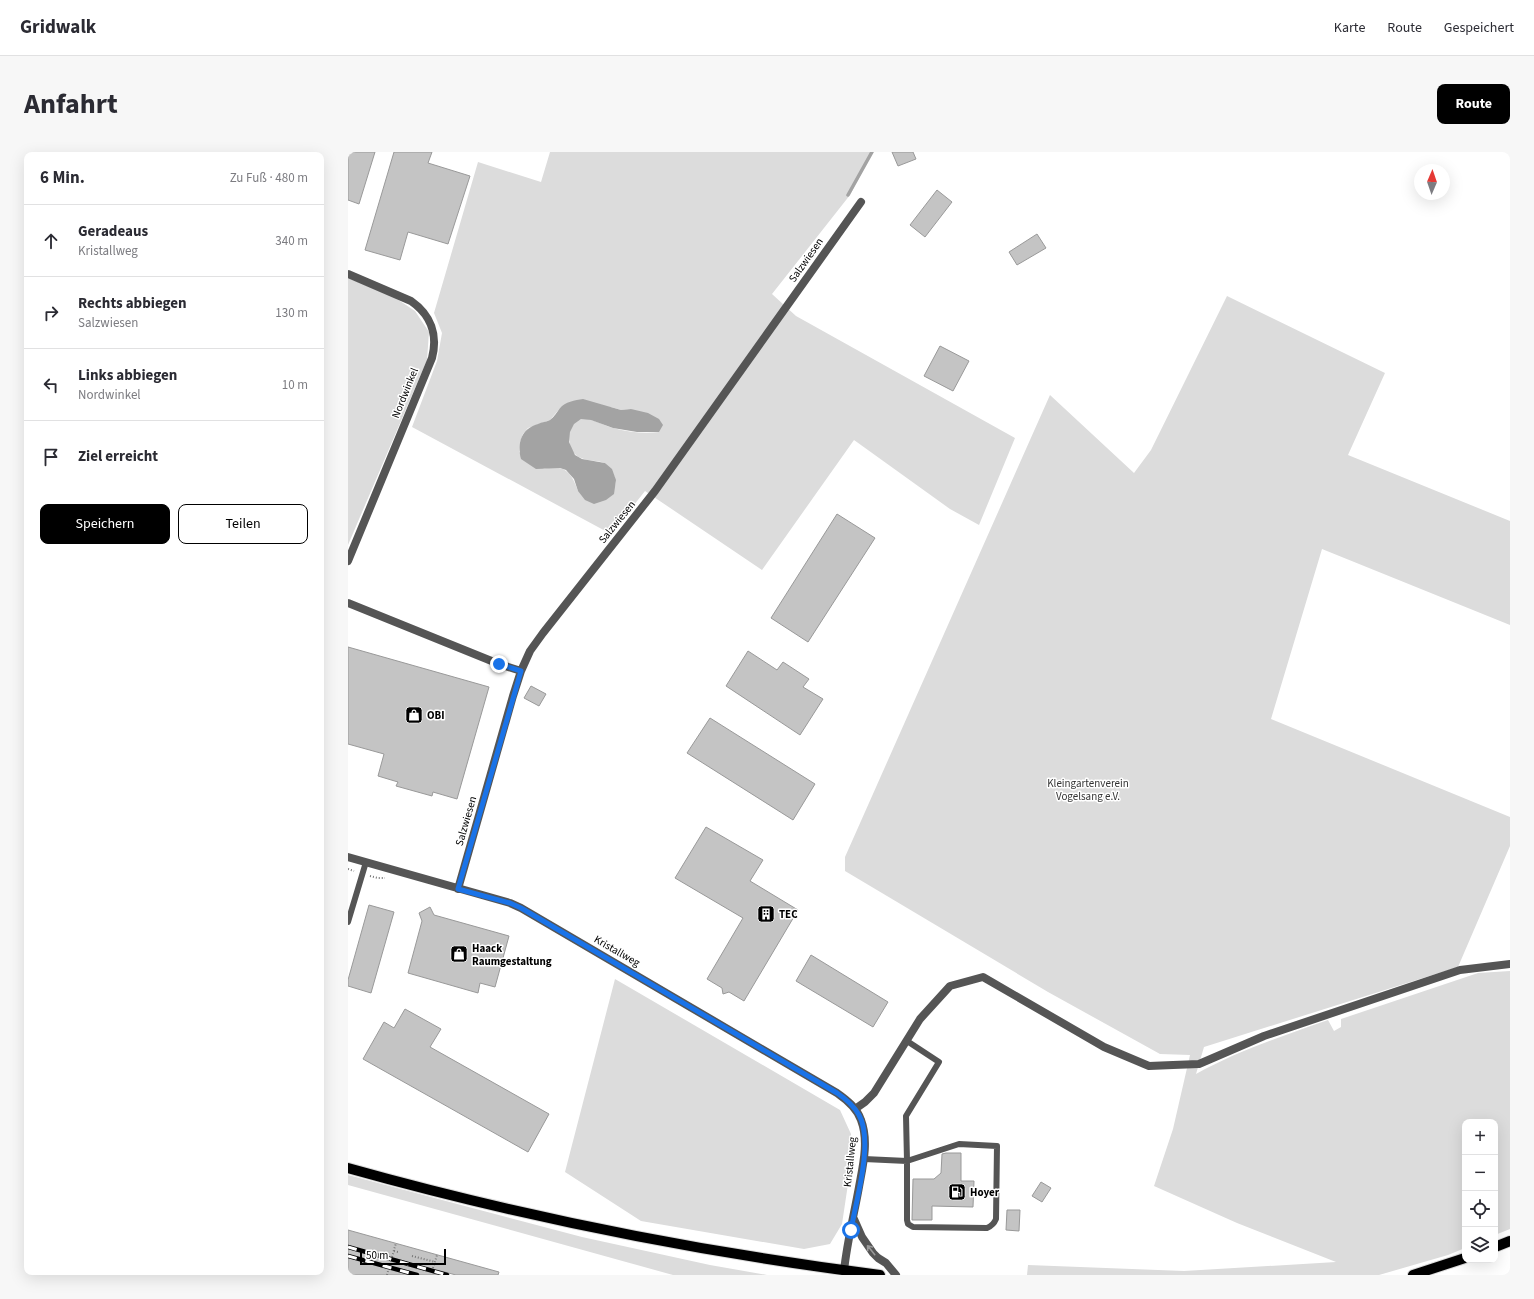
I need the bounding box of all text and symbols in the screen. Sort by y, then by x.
text: Gridwalk [20,14,96,41]
text: Karte [1334,18,1365,38]
text: Route [1387,18,1422,38]
text: Gespeichert [1444,18,1514,38]
text: Anfahrt [24,84,118,124]
button: Route [1437,84,1510,124]
north arrow [1414,164,1450,200]
text: 6 Min. [40,166,85,190]
text: Zu Fuß · 480 m [230,169,308,187]
text: Geradeaus [78,221,148,242]
icon: ahead [40,230,62,252]
text: 340 m [275,232,308,250]
street label: Salzwiesen [785,235,827,285]
text: Kristallweg [78,242,138,260]
text: Rechts abbiegen [78,293,187,314]
icon: right [40,302,62,324]
text: 130 m [275,304,308,322]
text: Salzwiesen [78,314,138,332]
text: Links abbiegen [78,365,177,386]
street label: Nordwinkel [388,365,422,420]
icon: left [40,374,62,396]
text: 10 m [282,376,308,394]
text: Nordwinkel [78,386,141,404]
icon: arrive [40,446,62,468]
text: Ziel erreicht [78,446,158,467]
street label: Salzwiesen [595,497,639,547]
button: Speichern [40,504,170,544]
button: Teilen [178,504,308,544]
route end [490,655,508,673]
shop icon: OBI [404,705,424,725]
place label: OBI [427,708,445,723]
park label: Kleingartenverein Vogelsang e.V. [1047,776,1129,804]
street label: Salzwiesen [452,794,480,848]
building icon: TEC [756,904,776,924]
place label: TEC [779,907,798,922]
street label: Kristallweg [591,932,643,970]
place label: Haack Raumgestaltung [472,941,552,969]
shop icon: Haack Raumgestaltung [449,944,469,964]
map controls [1462,1119,1498,1263]
button: + [1462,1119,1498,1155]
street label: Kristallweg [840,1136,860,1188]
button: − [1462,1155,1498,1191]
fuel station icon: Hoyer [947,1182,967,1202]
place label: Hoyer [970,1185,1000,1200]
button: locate [1462,1191,1498,1227]
route start [842,1221,860,1239]
button: layers [1462,1227,1498,1263]
one-way arrow [867,1245,876,1256]
scale bar [360,1247,446,1266]
text: 50 m [366,1248,388,1263]

